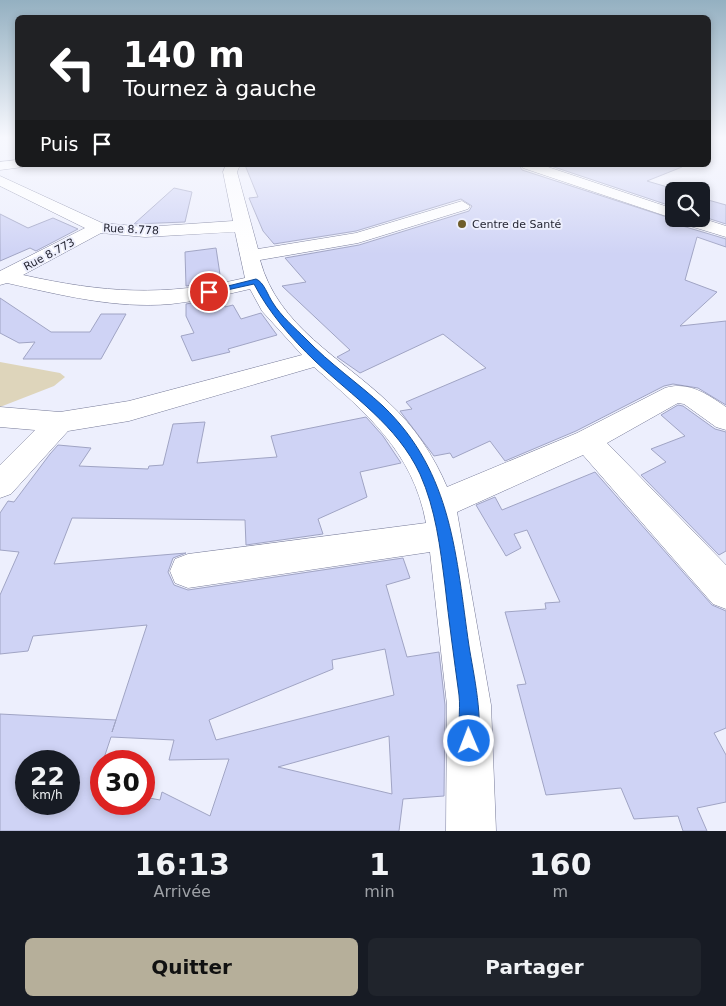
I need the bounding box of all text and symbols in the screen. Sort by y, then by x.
icon: left [40,35,105,100]
text: 140 m [123,35,245,75]
text: Tournez à gauche [123,76,316,101]
icon: arrive [88,130,116,158]
text: Puis [40,133,78,155]
map controls [665,182,710,227]
button: search [665,182,710,227]
marker: Centre de Santé [456,218,468,230]
place label: Centre de Santé [472,218,562,231]
street label: Rue 8.778 [103,222,159,237]
street label: Rue 8.773 [22,236,77,273]
pin [188,271,230,313]
icon: arrive [195,278,223,306]
position arrow [442,714,494,766]
speed limit sign: 30 [90,750,155,815]
text: 22 [30,762,65,791]
text: km/h [32,788,63,802]
text: 16:13 [134,847,230,882]
text: 1 [369,847,390,882]
text: 160 [529,847,592,882]
text: Arrivée [153,882,211,901]
text: min [364,882,395,901]
text: m [552,882,568,901]
button: Quitter [25,938,358,996]
button: Partager [368,938,701,996]

